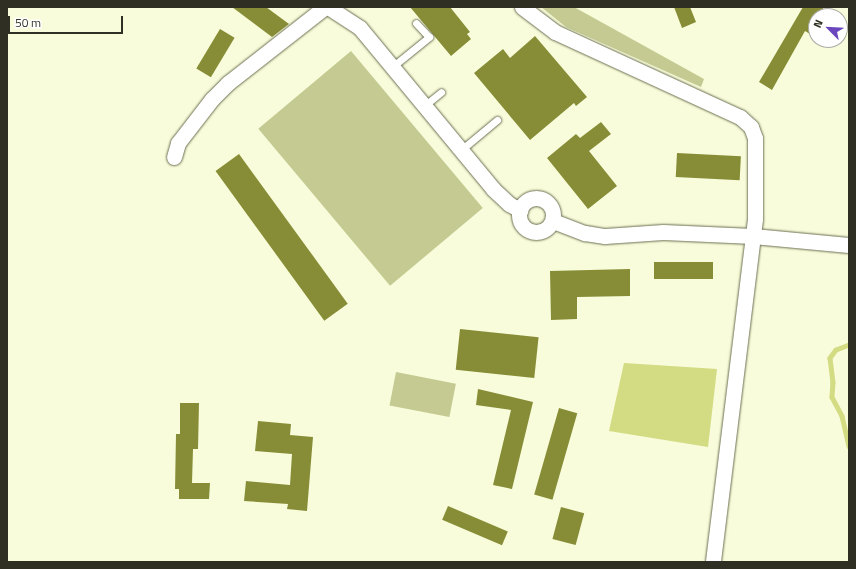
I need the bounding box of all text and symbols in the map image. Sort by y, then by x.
scale bar [10,8,125,34]
north arrow [808,8,848,48]
text: 50 m [15,13,41,32]
text: N [809,17,827,30]

